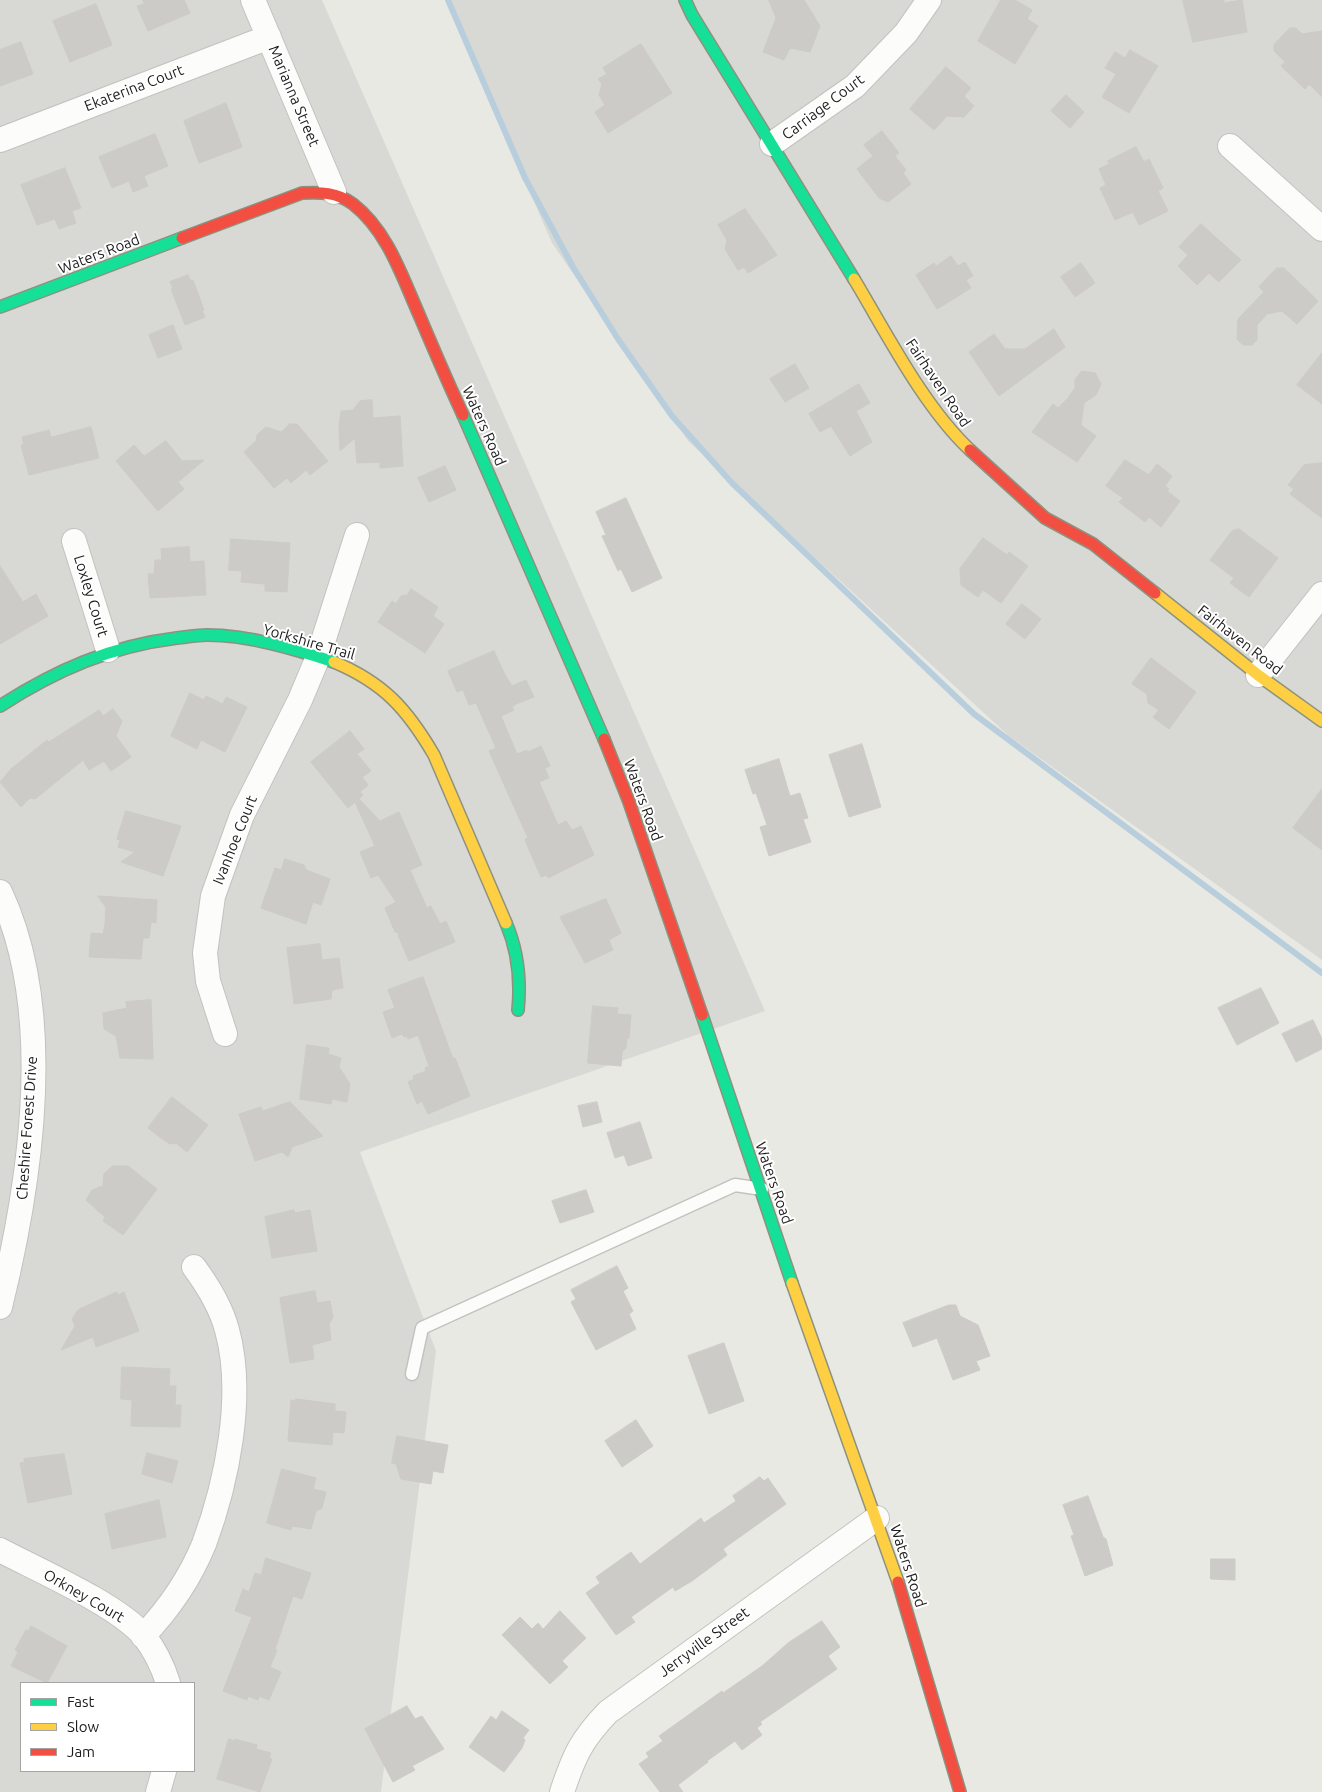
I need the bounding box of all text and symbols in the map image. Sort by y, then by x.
street label: Marianna Street [265,43,323,149]
street label: Ekaterina Court [82,61,186,115]
street label: Carriage Court [778,70,868,144]
street label: Waters Road [56,230,142,278]
street label: Fairhaven Road [902,335,974,431]
street label: Waters Road [458,383,510,469]
street label: Loxley Court [70,553,112,639]
street label: Fairhaven Road [1194,601,1286,679]
street label: Yorkshire Trail [261,620,357,664]
street label: Waters Road [620,757,666,843]
street label: Ivanhoe Court [209,793,261,887]
street label: Cheshire Forest Drive [13,1056,41,1200]
street label: Waters Road [752,1140,796,1226]
street label: Waters Road [886,1522,930,1610]
street label: Orkney Court [40,1566,128,1626]
street label: Jerryville Street [655,1603,753,1681]
legend [20,1682,195,1772]
text: Fast [67,1693,94,1710]
text: Slow [67,1718,99,1735]
text: Jam [67,1743,95,1760]

